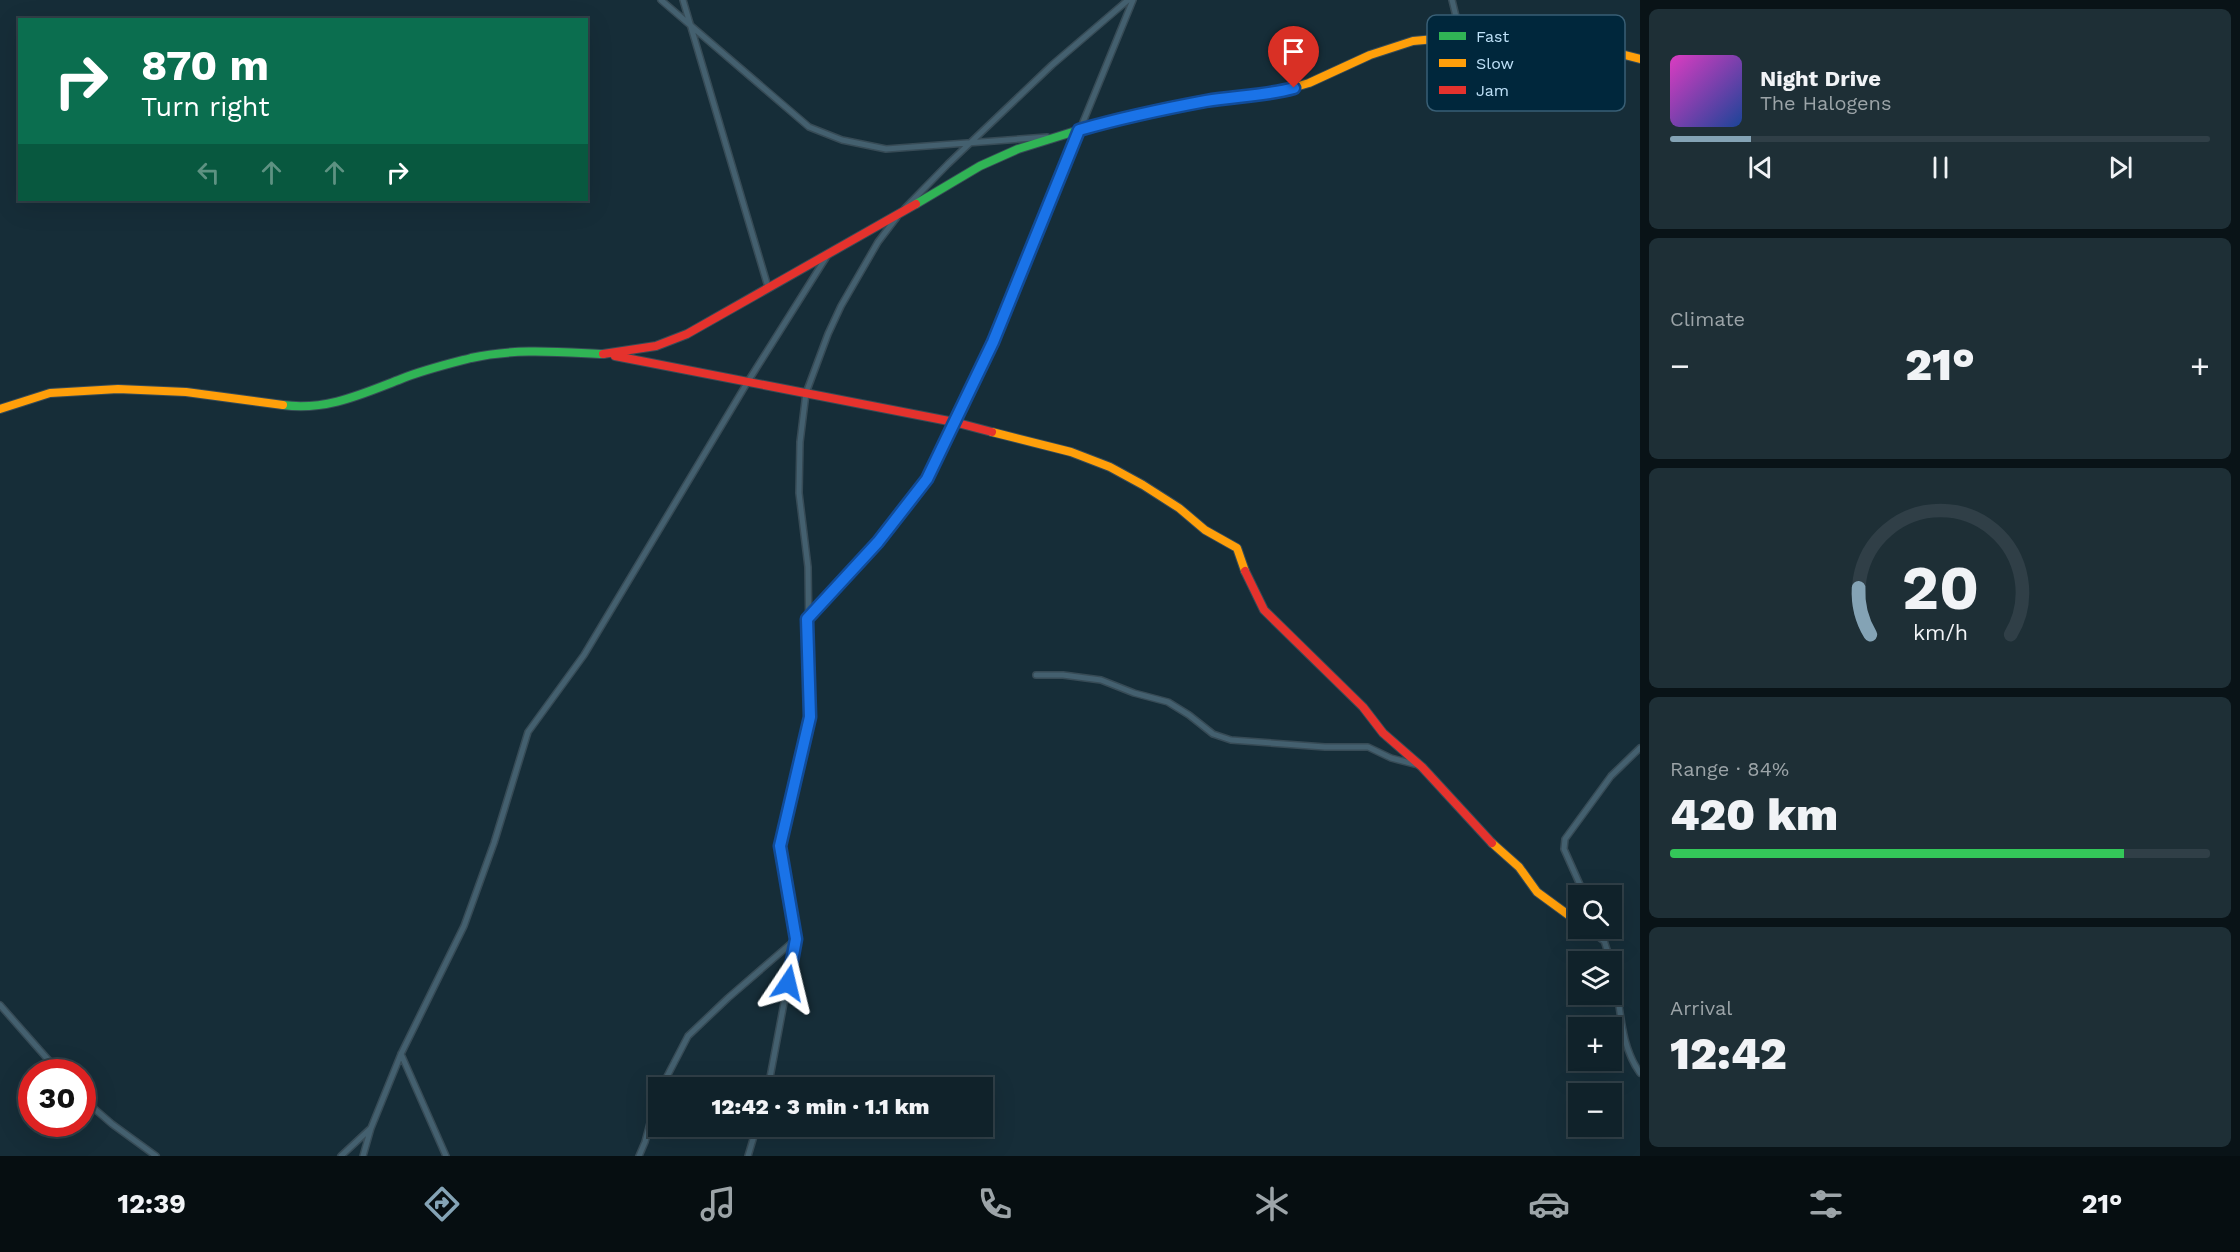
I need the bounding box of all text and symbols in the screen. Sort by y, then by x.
legend [1427,15,1625,111]
pin [1268,26,1319,88]
text: Fast [1476,27,1509,46]
icon: arrive [1277,35,1310,68]
text: 870 m [141,41,269,90]
icon: right [42,42,120,120]
text: Slow [1476,54,1514,73]
text: Night Drive [1760,66,1881,91]
text: Jam [1476,81,1509,100]
text: Turn right [141,91,270,123]
text: The Halogens [1760,91,1892,115]
icon: previous [1744,151,1777,184]
icon: pause [1924,151,1957,184]
icon: next [2104,151,2137,184]
icon: left [192,156,225,189]
icon: ahead [255,156,288,189]
icon: ahead [318,156,351,189]
icon: right [381,156,414,189]
text: Climate [1670,307,1745,331]
text: 21° [1905,338,1975,391]
text: − [1670,346,1690,385]
text: + [2190,346,2210,385]
text: 20 [1901,551,1979,624]
text: km/h [1912,620,1968,645]
text: Range · 84% [1670,757,1789,781]
text: 420 km [1670,788,1838,841]
map controls [1568,885,1622,1137]
button: search [1568,885,1622,939]
position arrow [756,951,820,1015]
button: layers [1568,951,1622,1005]
text: Arrival [1670,996,1732,1020]
button: + [1568,1017,1622,1071]
text: 12:42 [1670,1027,1787,1080]
speed limit sign: 30 [18,1059,96,1137]
button: − [1568,1083,1622,1137]
text: 12:42 · 3 min · 1.1 km [712,1094,929,1119]
icon: directions [421,1183,463,1225]
icon: music [697,1183,739,1225]
icon: phone [974,1183,1016,1225]
icon: climate [1251,1183,1293,1225]
icon: car [1528,1183,1570,1225]
icon: filters [1805,1183,1847,1225]
text: 12:39 [117,1188,186,1220]
text: 21° [2081,1188,2123,1220]

